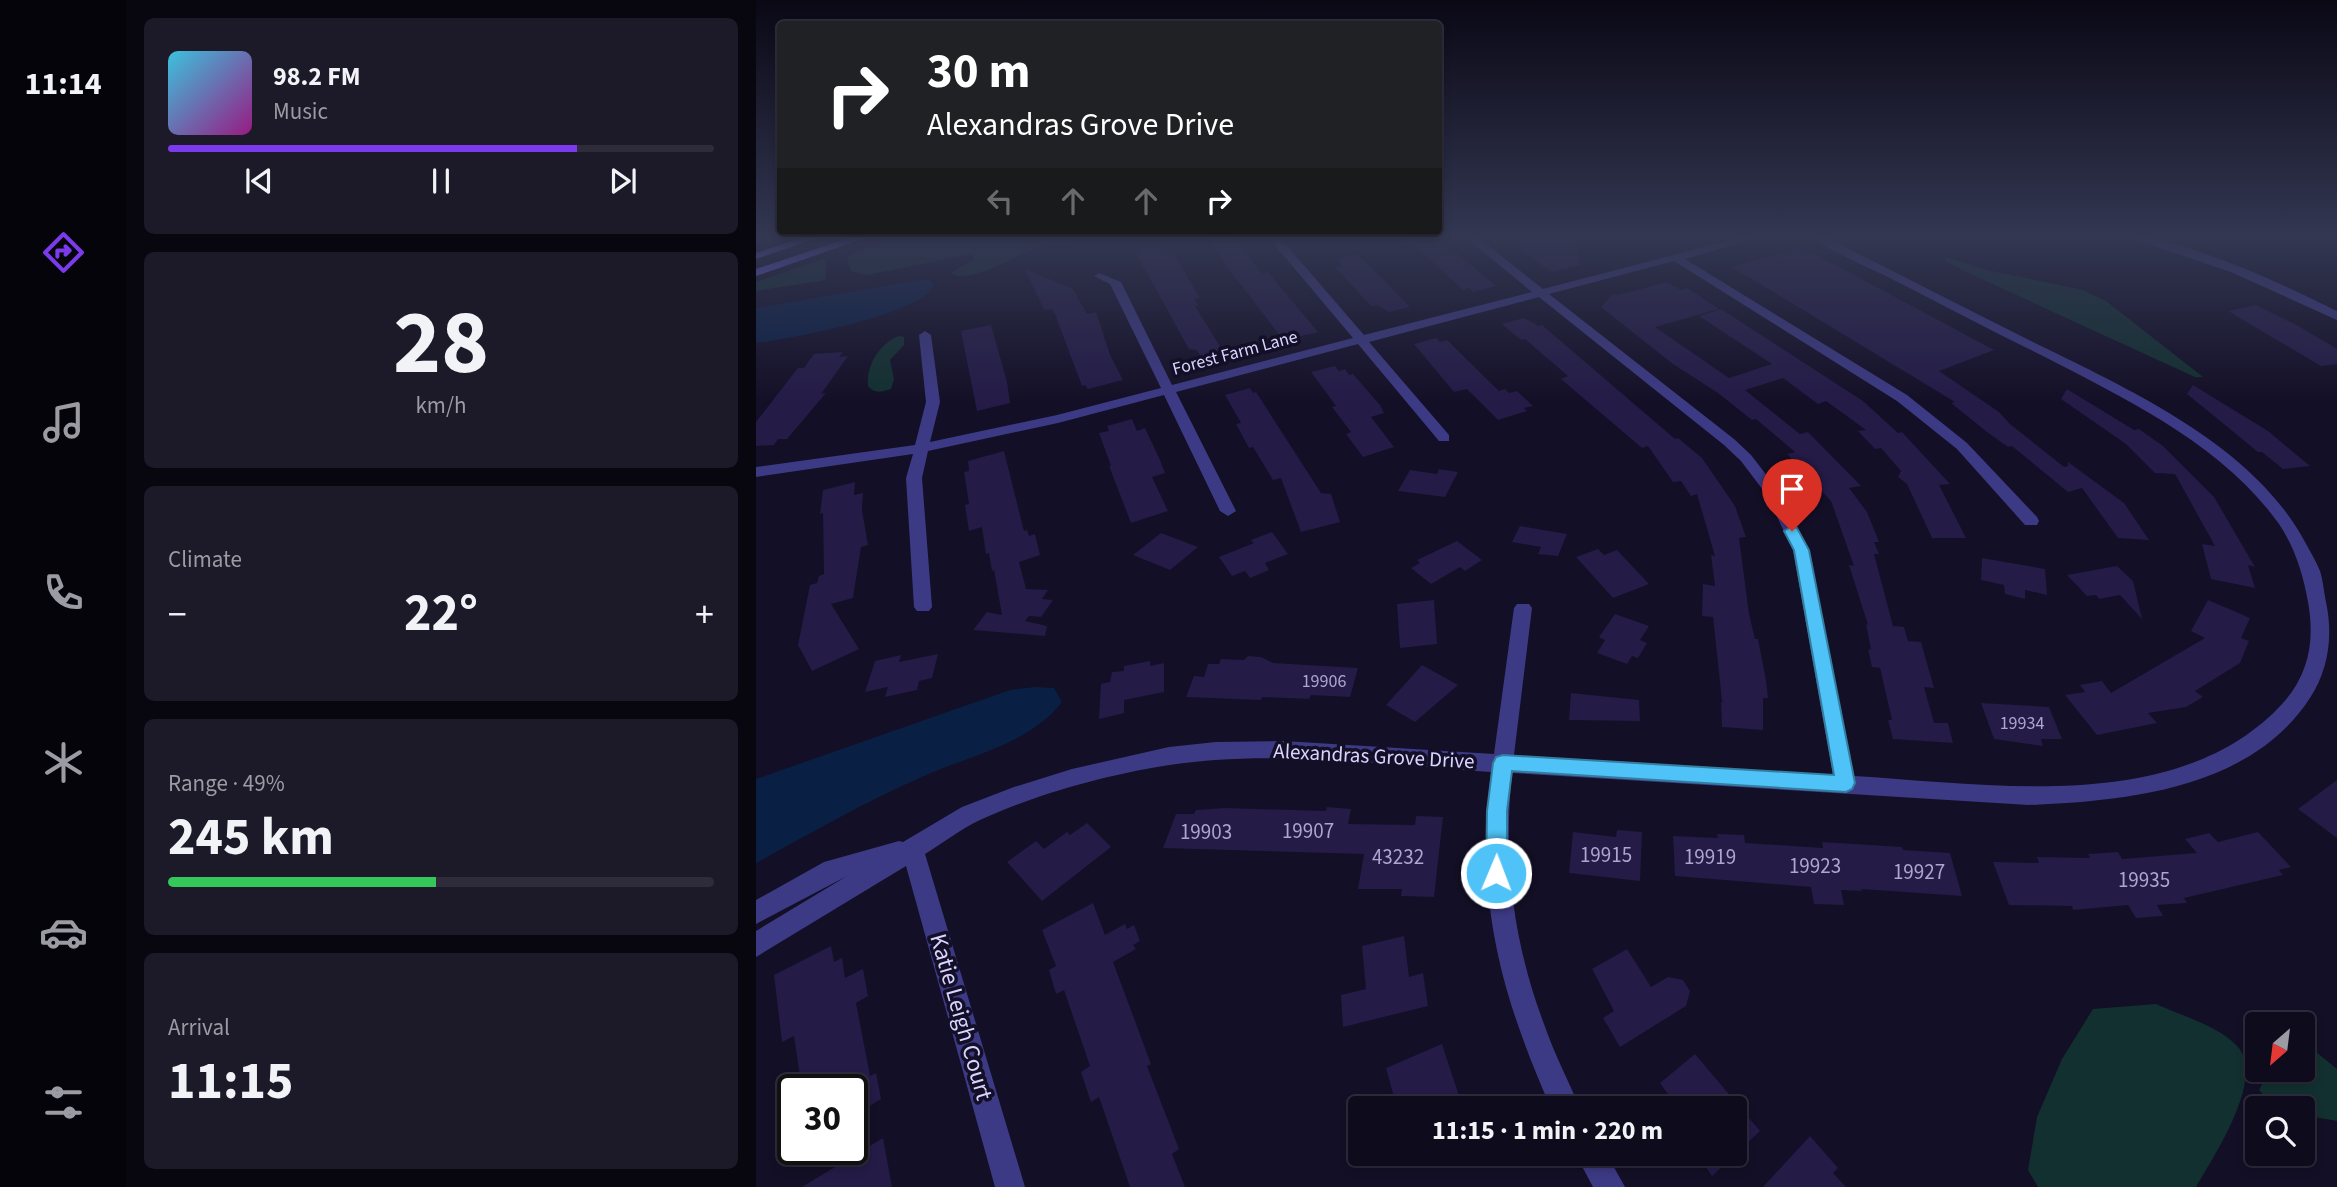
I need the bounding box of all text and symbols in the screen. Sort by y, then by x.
text: 30 m [927,37,1031,107]
icon: right [812,49,903,140]
text: 98.2 FM [273,58,361,95]
text: 11:14 [24,61,102,107]
text: Music [273,95,328,128]
text: Alexandras Grove Drive [927,102,1234,148]
icon: previous [240,162,278,200]
icon: pause [422,162,460,200]
icon: next [604,162,642,200]
icon: left [981,182,1019,220]
icon: ahead [1054,182,1092,220]
icon: ahead [1127,182,1165,220]
icon: right [1200,182,1238,220]
icon: directions [39,228,88,277]
text: 28 [393,279,489,408]
street label: Forest Farm Lane [1169,324,1301,382]
text: km/h [415,389,467,422]
icon: music [39,398,88,447]
pin [1762,459,1822,531]
icon: arrive [1773,470,1811,508]
text: Climate [168,543,242,576]
icon: phone [39,568,88,617]
text: 22° [404,577,478,651]
text: − [168,588,187,642]
text: + [695,588,714,642]
house number: 19906 [1302,669,1346,694]
house number: 19934 [2000,711,2044,736]
street label: Alexandras Grove Drive [1273,736,1475,776]
icon: climate [39,738,88,787]
text: Range · 49% [168,767,285,800]
text: 245 km [168,801,334,875]
house number: 19907 [1282,816,1334,846]
house number: 19903 [1180,817,1232,847]
position arrow [1459,836,1533,910]
house number: 19915 [1580,840,1632,870]
house number: 43232 [1372,842,1424,872]
house number: 19919 [1684,842,1736,872]
house number: 19923 [1789,851,1841,881]
house number: 19927 [1893,857,1945,887]
house number: 19935 [2118,865,2170,895]
icon: car [39,908,88,957]
street label: Katie Leigh Court [921,930,1001,1104]
text: Arrival [168,1011,230,1044]
north arrow [2245,1012,2315,1082]
map controls [2245,1012,2315,1166]
text: 11:15 [168,1045,293,1119]
speed limit sign: 30 [777,1074,868,1165]
icon: filters [39,1078,88,1127]
button: search [2245,1096,2315,1166]
text: 11:15 · 1 min · 220 m [1432,1112,1663,1149]

